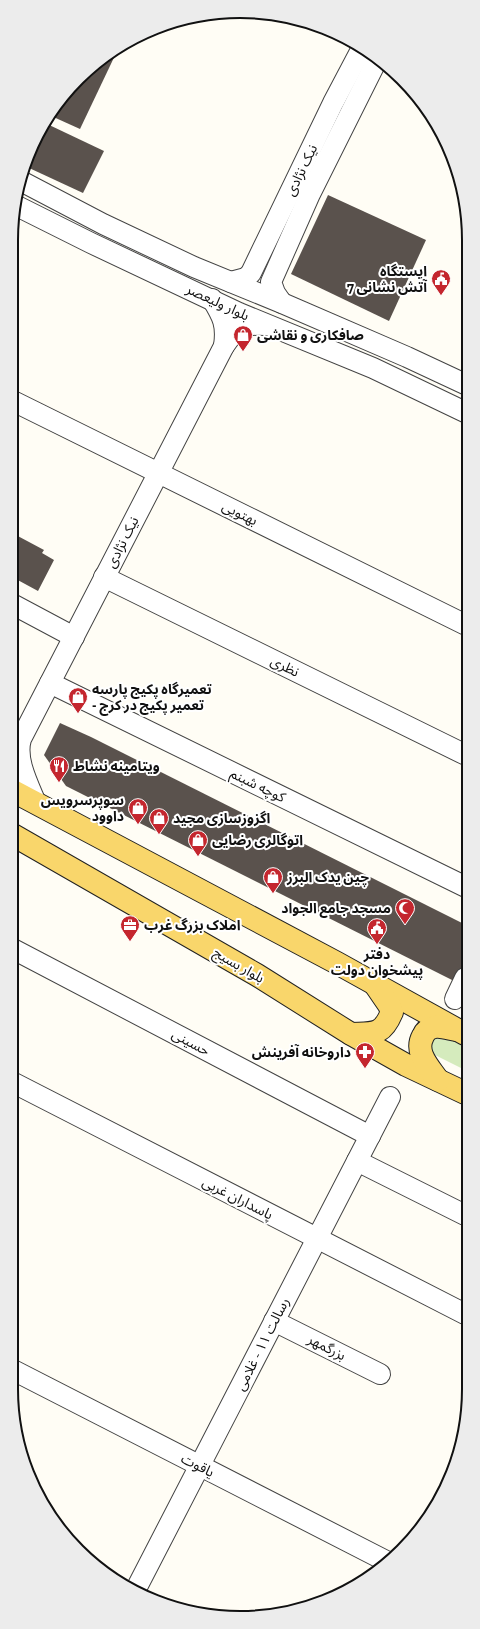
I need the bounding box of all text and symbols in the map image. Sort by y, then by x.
street label: نیک نژادی [282,141,321,199]
place label: ایستگاه آتش نشانی 7 [347,263,427,296]
public building icon: ایستگاه آتش نشانی 7 [430,268,452,296]
street label: بلوار ولیعصر [183,280,252,325]
shop icon: صافکاری و نقاشی [232,324,254,352]
place label: صافکاری و نقاشی [257,327,364,344]
street label: بهتویی [219,498,260,529]
street label: نیک نژادی [102,513,143,571]
street label: نظری [268,652,302,681]
place label: تعمیرگاه پکیج پارسه - تعمیر پکیج در کرج [92,681,212,716]
shop icon: تعمیرگاه پکیج پارسه - تعمیر پکیج در کرج [67,686,89,714]
restaurant icon: ویتامینه نشاط [48,755,70,783]
place label: ویتامینه نشاط [73,758,160,775]
street label: کوچه شبنم [227,765,288,808]
place label: سوپرسرویس داوود [41,792,124,825]
shop icon: سوپرسرویس داوود [127,797,149,825]
shop icon: اگزوزسازی مجید [148,807,170,835]
place label: اگزوزسازی مجید [173,810,271,827]
shop icon: اتوگالری رضایی [187,829,209,857]
place label: اتوگالری رضایی [212,832,303,849]
shop icon: چین یدک البرز [262,866,284,894]
place label: چین یدک البرز [286,869,369,887]
mosque icon: مسجد جامع الجواد [394,897,416,925]
place label: مسجد جامع الجواد [281,900,391,918]
office icon: املاک بزرگ غرب [119,914,141,942]
place label: املاک بزرگ غرب [144,917,241,934]
public building icon: دفتر پیشخوان دولت [366,917,388,945]
street label: بلوار بسیج [209,944,268,989]
place label: دفتر پیشخوان دولت [331,946,423,980]
street label: حسینی [169,1025,213,1059]
pharmacy icon: داروخانه آفرینش [354,1041,376,1069]
place label: داروخانه آفرینش [252,1044,351,1061]
street label: پاسداران غربی [199,1173,276,1225]
street label: رسالت ۱۱ - غلامی [232,1295,293,1394]
street label: بزرگمهر [304,1330,349,1364]
street label: یاقوت [178,1450,217,1481]

